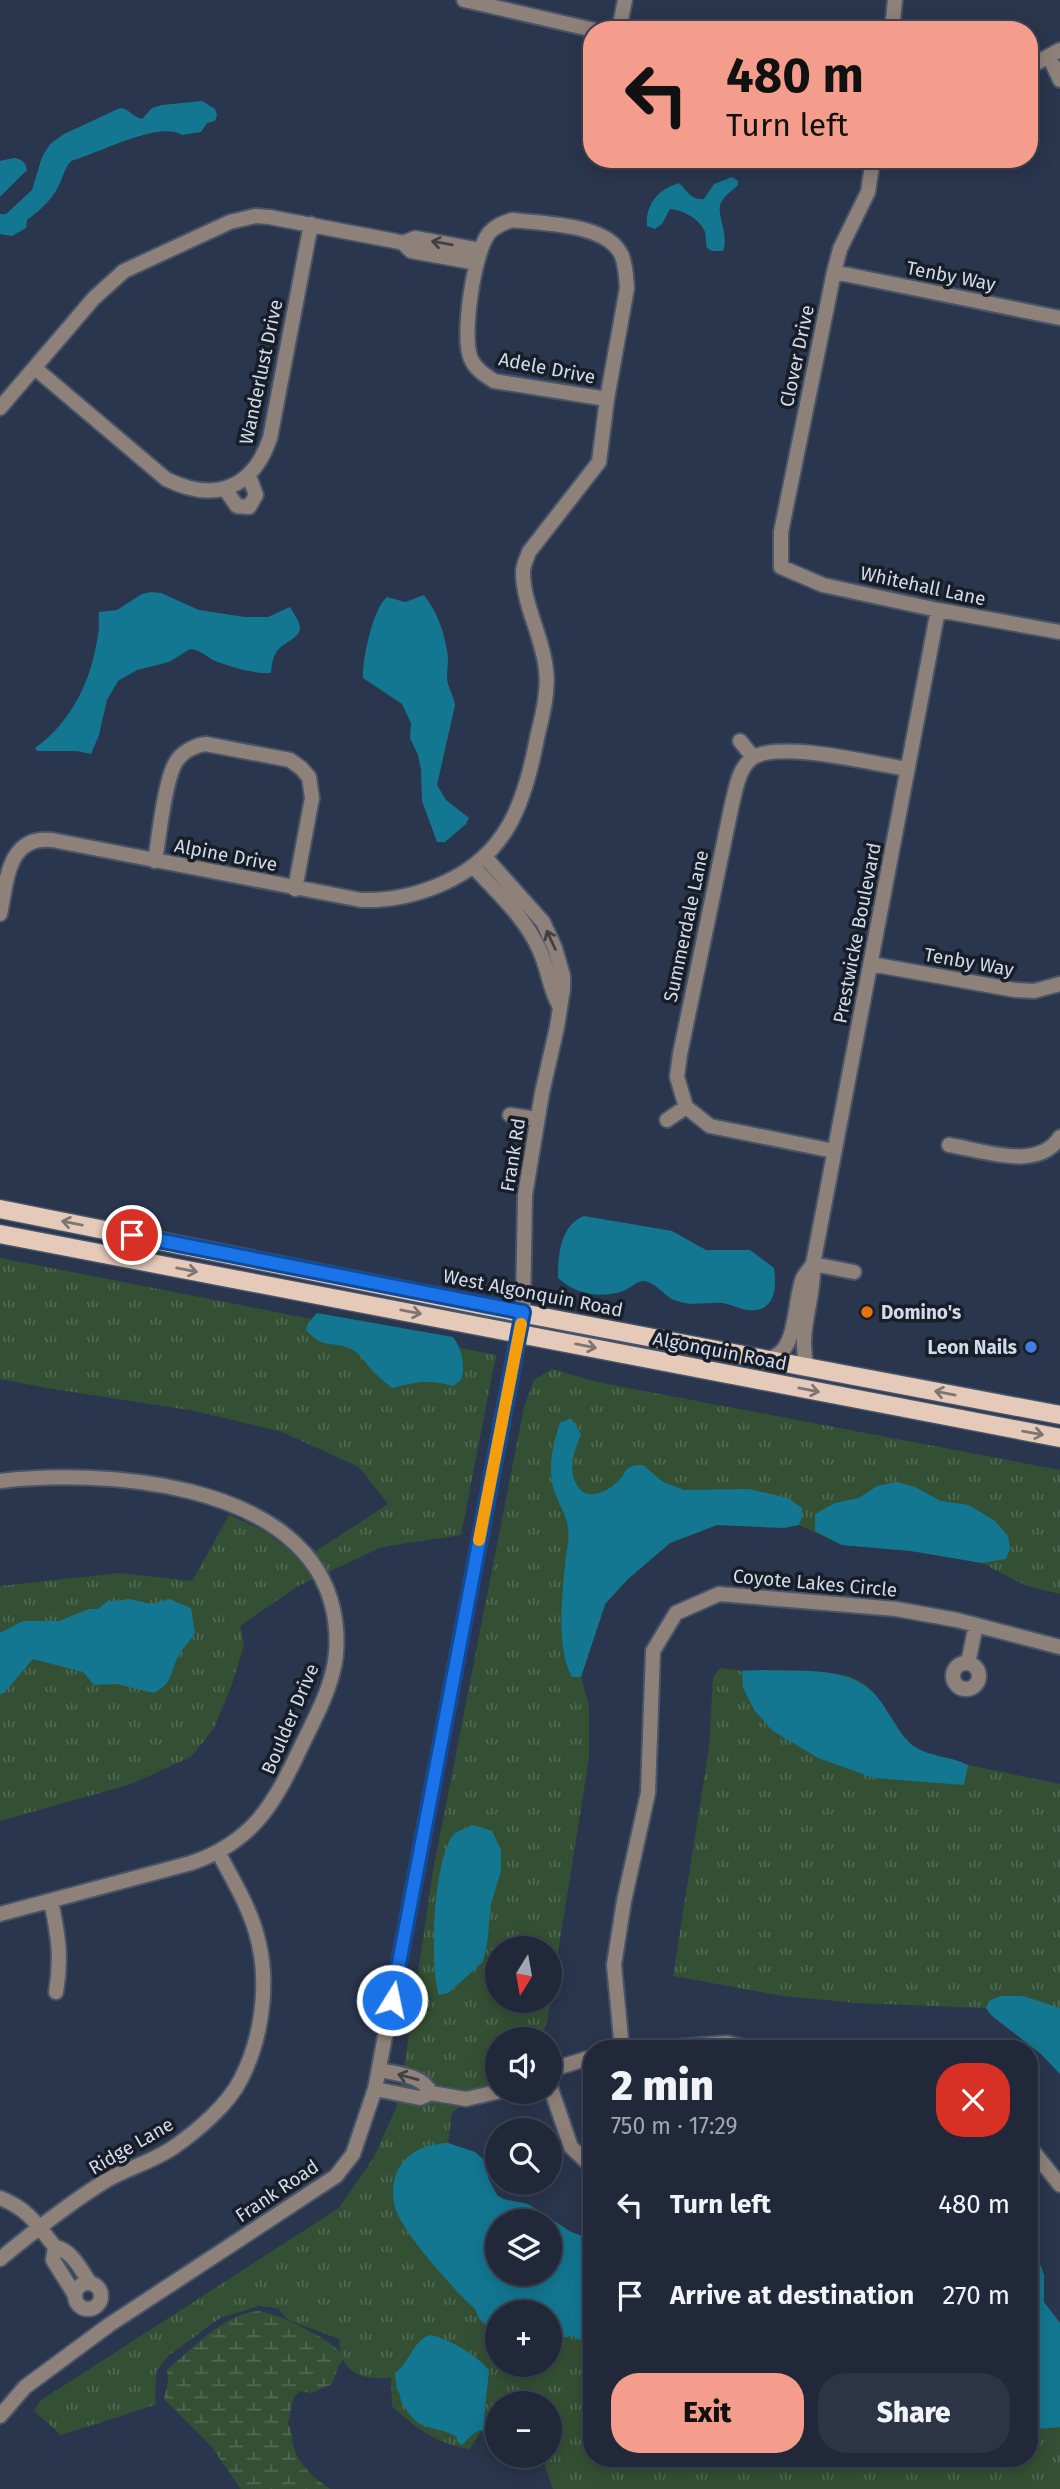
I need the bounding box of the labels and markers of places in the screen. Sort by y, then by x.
pin [102,1205,162,1265]
place label: Domino's [881,1301,961,1324]
marker: Domino's [859,1304,875,1320]
place label: Leon Nails [927,1336,1017,1359]
marker: Leon Nails [1023,1339,1039,1355]

